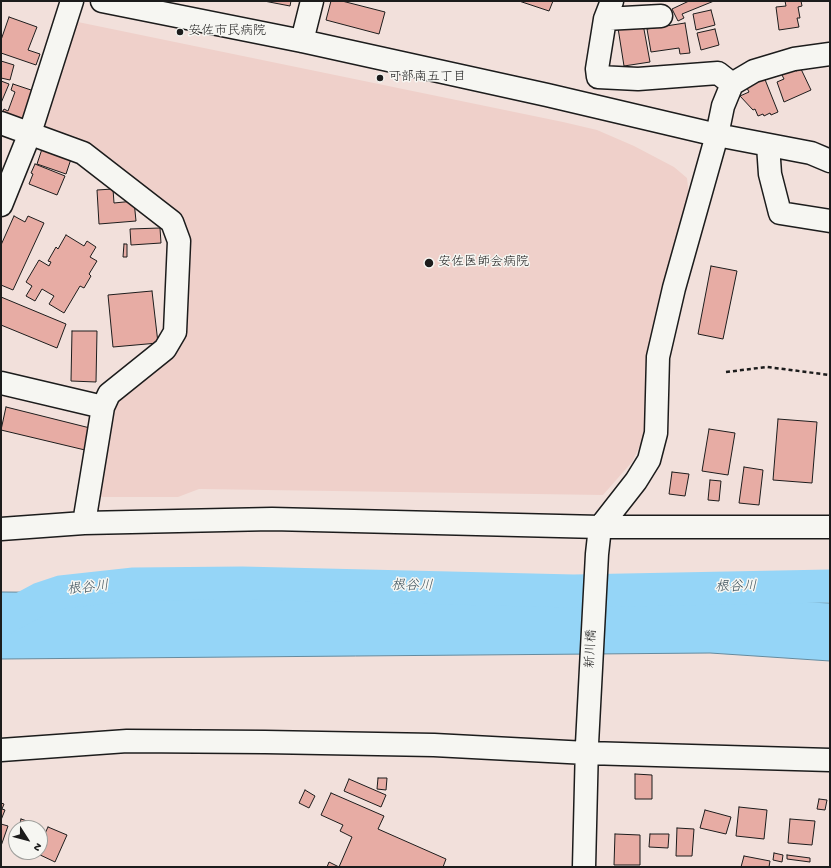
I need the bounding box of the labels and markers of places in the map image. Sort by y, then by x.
place label: 安佐市民病院 [188,24,266,40]
marker: 安佐市民病院 [175,27,185,37]
place label: 可部南五丁目 [388,70,466,86]
marker: 可部南五丁目 [375,73,385,83]
place label: 安佐医師会病院 [438,255,529,271]
marker: 安佐医師会病院 [423,257,435,269]

